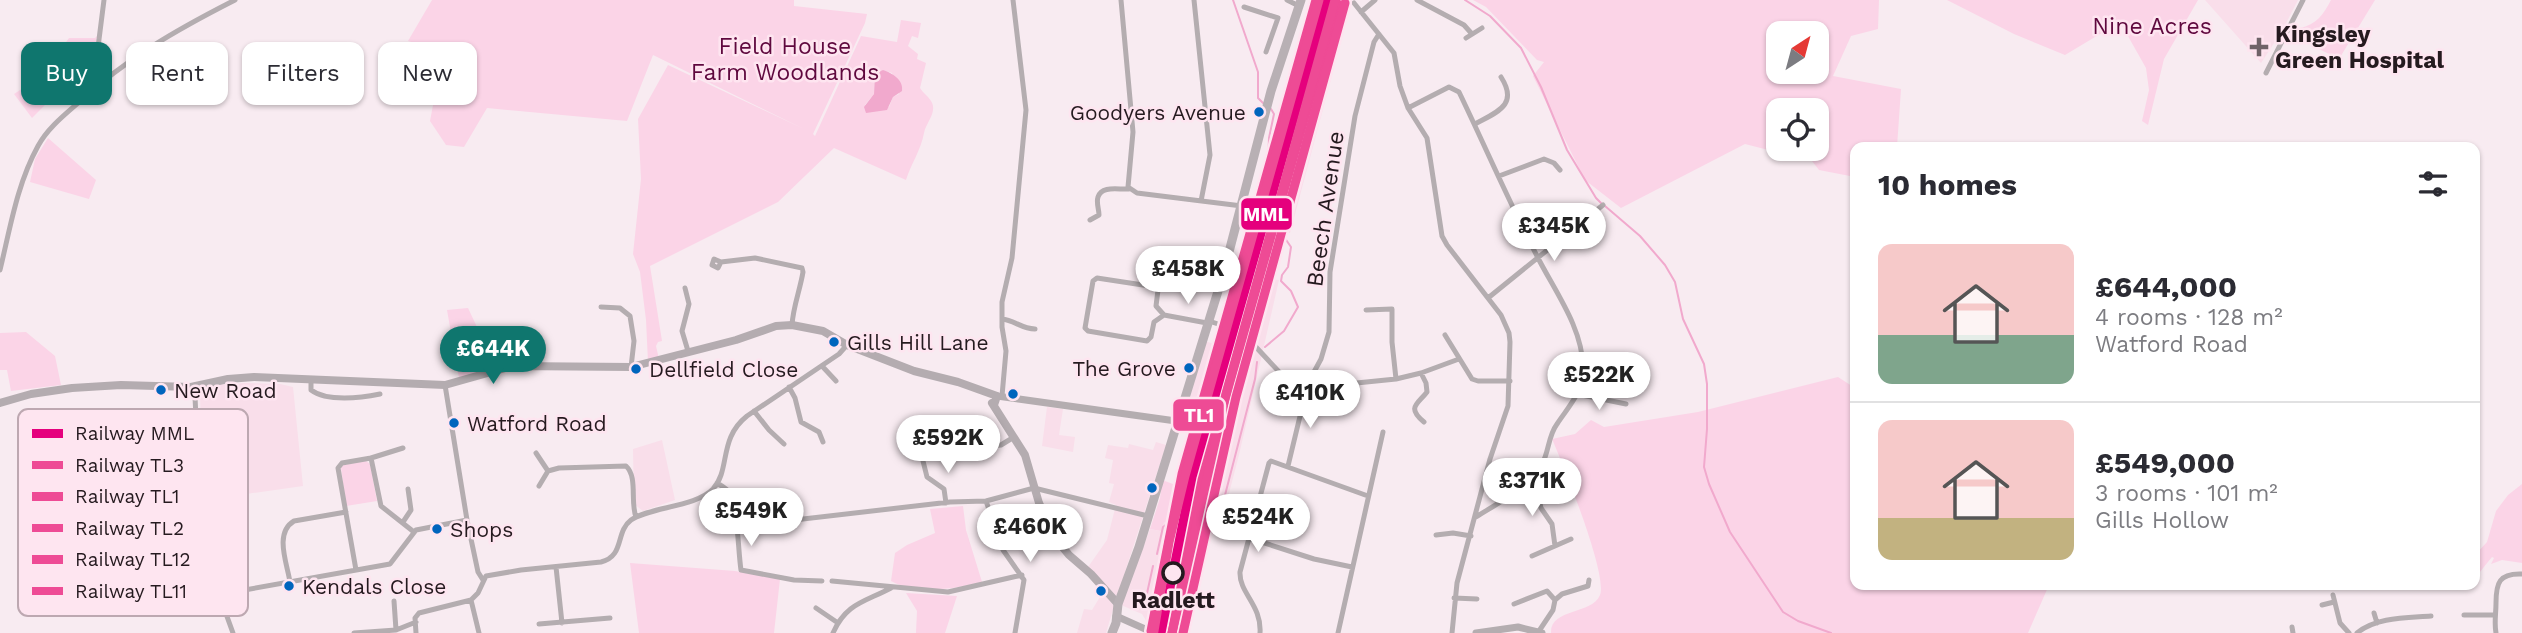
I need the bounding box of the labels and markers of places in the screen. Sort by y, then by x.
place label: Kingsley Green Hospital [2275,21,2445,74]
marker: Kingsley Green Hospital [2249,37,2269,57]
place label: Goodyers Avenue [1070,100,1246,125]
marker: Goodyers Avenue [1252,105,1266,119]
pin: £345K [1505,204,1603,263]
pin: £458K [1139,246,1237,306]
pin: £644K [444,326,542,386]
place label: Gills Hill Lane [847,330,989,355]
marker: Gills Hill Lane [827,335,841,349]
pin: £522K [1550,352,1648,412]
place label: The Grove [1072,356,1176,381]
place label: Dellfield Close [649,357,798,382]
marker: The Grove [1182,361,1196,375]
marker: Dellfield Close [629,362,643,376]
pin: £410K [1261,370,1359,430]
place label: New Road [174,378,277,403]
marker: New Road [154,383,168,397]
unlabelled marker [1006,387,1020,401]
place label: Watford Road [467,411,607,436]
marker: Watford Road [447,416,461,430]
pin: £592K [899,416,997,475]
pin: £371K [1483,458,1581,518]
unlabelled marker [1145,481,1159,495]
pin: £549K [702,489,800,548]
pin: £524K [1209,494,1307,554]
pin: £460K [981,504,1079,564]
place label: Shops [450,517,513,542]
marker: Shops [430,522,444,536]
marker: Radlett [1162,562,1184,584]
place label: Kendals Close [302,574,446,599]
marker: Kendals Close [282,579,296,593]
unlabelled marker [1094,584,1108,598]
place label: Radlett [1131,587,1215,614]

